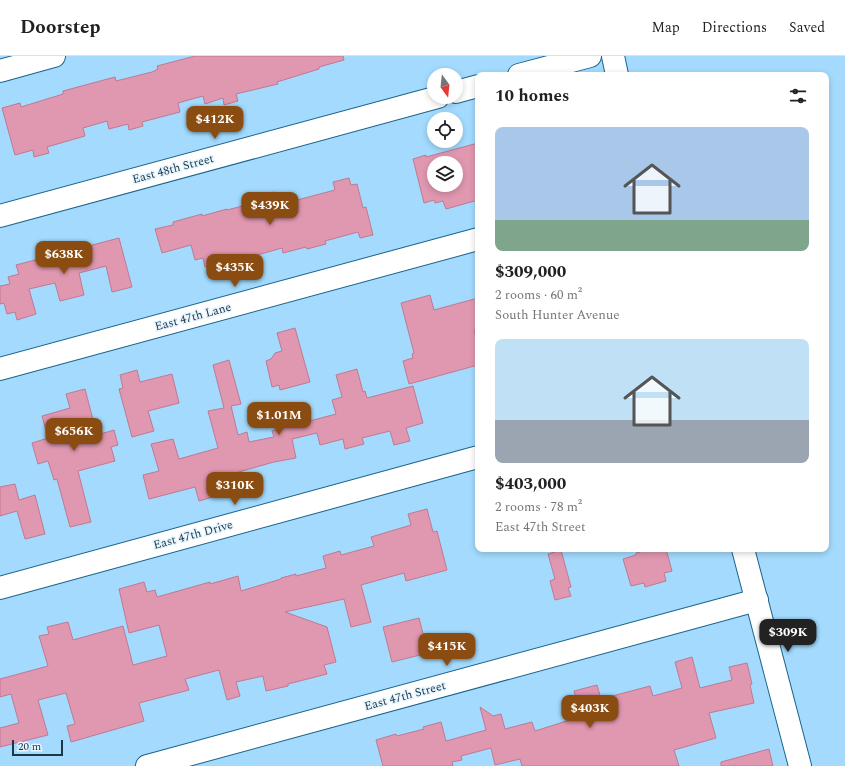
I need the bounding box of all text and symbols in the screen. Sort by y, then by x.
text: Doorstep [20,13,101,42]
text: Map [652,17,680,38]
text: Directions [702,17,767,38]
text: Saved [789,17,825,38]
north arrow [427,68,463,104]
map controls [427,68,463,192]
text: 10 homes [495,83,569,109]
icon: filters [787,85,809,107]
pin: $412K [187,106,243,140]
text: $412K [195,109,235,129]
button: locate [427,112,463,148]
street label: East 48th Street [130,149,216,189]
icon: home [616,153,688,225]
button: layers [427,156,463,192]
pin: $439K [242,192,298,226]
text: $439K [250,195,290,215]
pin: $638K [36,241,92,275]
text: $638K [44,244,84,264]
pin: $435K [207,254,263,288]
text: $435K [215,257,255,277]
text: $309,000 [495,259,566,285]
text: 2 rooms · 60 m² [495,285,582,305]
street label: East 47th Lane [153,298,234,336]
text: South Hunter Avenue [495,305,620,325]
icon: home [616,365,688,437]
pin: $1.01M [246,402,312,436]
text: $1.01M [256,405,302,425]
pin: $656K [46,418,102,452]
text: $656K [54,421,94,441]
text: $403,000 [495,471,566,497]
pin: $310K [207,472,263,506]
text: $310K [215,475,255,495]
text: 2 rooms · 78 m² [495,497,582,517]
street label: East 47th Drive [151,515,235,555]
text: East 47th Street [495,517,586,537]
pin: $309K [760,619,816,653]
text: $309K [768,622,808,642]
pin: $415K [419,633,475,667]
text: $415K [427,636,467,656]
street label: East 47th Street [362,676,448,716]
pin: $403K [562,695,618,729]
text: $403K [570,698,610,718]
scale bar [12,738,63,757]
text: 20 m [18,738,41,755]

